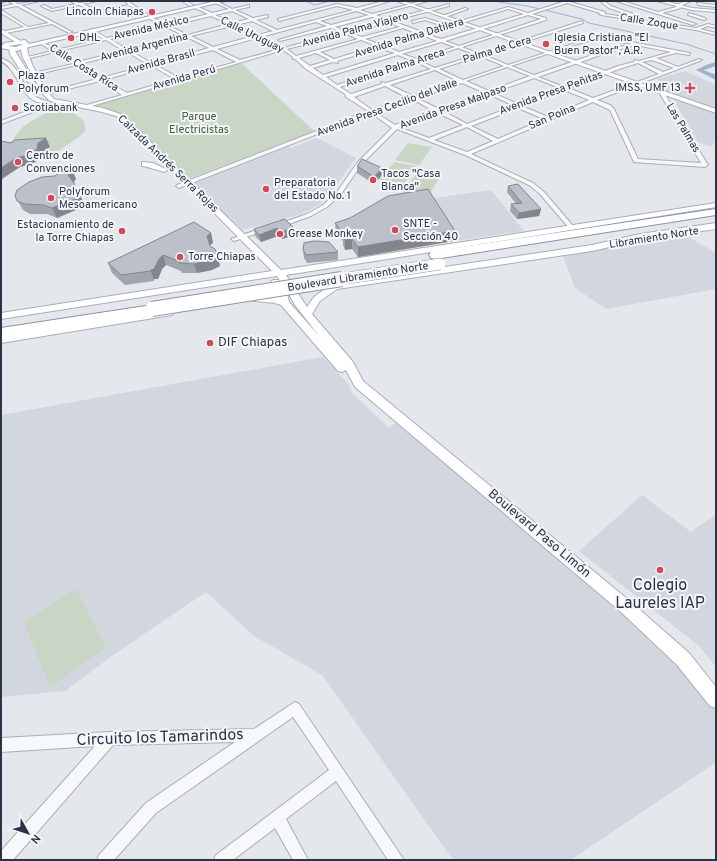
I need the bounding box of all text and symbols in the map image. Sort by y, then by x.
place label: Lincoln Chiapas [66,5,144,19]
marker: Lincoln Chiapas [147,7,157,17]
street label: Avenida Palma Viajero [300,9,410,51]
street label: Calle Zoque [619,10,679,34]
street label: Avenida México [112,13,190,43]
street label: Calle Uruguay [218,14,286,57]
street label: Avenida Palma Datilera [353,15,466,61]
street label: Avenida Argentina [99,29,190,65]
place label: DHL [79,31,100,45]
place label: Iglesia Cristiana "El Buen Pastor", A.R. [554,31,649,58]
marker: DHL [66,33,76,43]
street label: Palma de Cera [461,33,533,67]
marker: Iglesia Cristiana "El Buen Pastor", A.R. [541,39,551,49]
street label: Calle Costa Rica [47,41,121,95]
street label: Avenida Palma Areca [344,45,447,91]
street label: Avenida Brasil [125,46,197,78]
street label: Avenida Perú [151,62,217,94]
street label: Avenida Presa Peñitas [497,68,605,118]
place label: Plaza Polyforum [18,69,69,96]
street label: Avenida Presa Cecilio del Valle [314,76,460,140]
marker: Plaza Polyforum [5,77,15,87]
street label: Avenida Presa Malpaso [398,81,508,133]
place label: IMSS, UMF 13 [615,81,681,95]
marker: IMSS, UMF 13 [684,82,696,94]
place label: Scotiabank [23,101,78,115]
street label: San Poina [527,101,578,133]
street label: Las Palmas [663,101,703,155]
marker: Scotiabank [10,103,20,113]
park label: Parque Electricistas [169,110,229,137]
street label: Calzada Andrés Serra Rojas [115,112,221,216]
place label: Centro de Convenciones [26,149,95,176]
marker: Centro de Convenciones [13,157,23,167]
place label: Tacos "Casa Blanca" [381,167,440,194]
marker: Tacos "Casa Blanca" [368,175,378,185]
place label: Preparatoria del Estado No. 1 [274,176,351,203]
marker: Preparatoria del Estado No. 1 [261,184,271,194]
place label: Polyforum Mesoamericano [59,185,137,212]
marker: Polyforum Mesoamericano [46,193,56,203]
place label: SNTE - Sección 40 [403,217,458,244]
place label: Estacionamiento de la Torre Chiapas [17,218,114,245]
street label: Libramiento Norte [608,224,700,252]
marker: SNTE - Sección 40 [390,225,400,235]
marker: Estacionamiento de la Torre Chiapas [117,226,127,236]
place label: Grease Monkey [288,227,363,241]
marker: Grease Monkey [275,229,285,239]
place label: Torre Chiapas [188,250,256,264]
marker: Torre Chiapas [175,252,185,262]
street label: Boulevard Libramiento Norte [286,259,430,295]
place label: DIF Chiapas [218,335,287,351]
marker: DIF Chiapas [205,338,215,348]
street label: Boulevard Paso Limón [484,486,594,582]
marker: Colegio Laureles IAP [655,565,665,575]
place label: Colegio Laureles IAP [615,576,705,614]
street label: Circuito los Tamarindos [76,725,244,751]
north arrow [8,813,48,853]
text: N [27,831,43,846]

